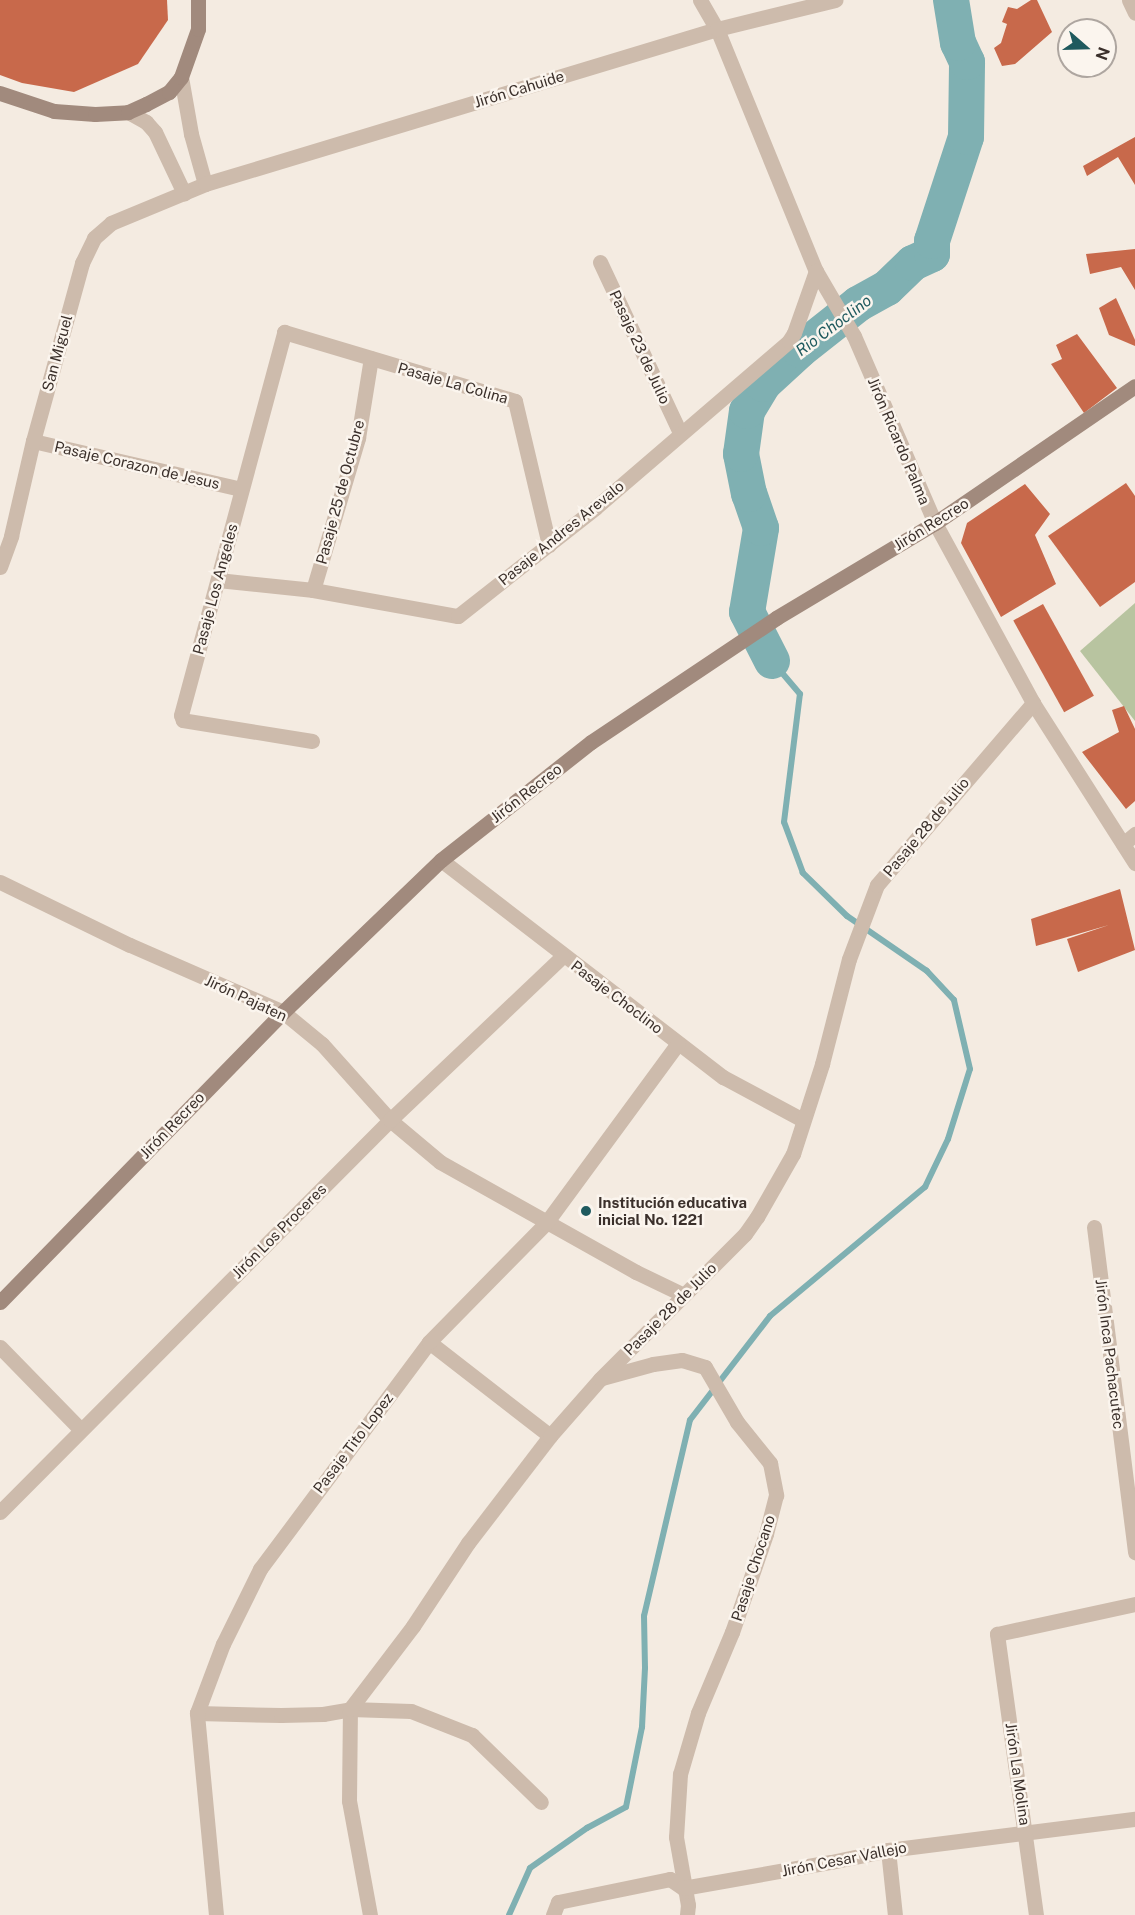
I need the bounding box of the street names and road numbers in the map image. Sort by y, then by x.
street label: Jirón Cahuide [472,67,566,111]
street label: Pasaje 23 de Julio [606,287,674,407]
street label: San Miguel [38,313,76,393]
street label: Pasaje La Colina [396,359,510,407]
street label: Jirón Ricardo Palma [864,375,934,507]
street label: Pasaje 25 de Octubre [312,418,368,566]
street label: Pasaje Corazon de Jesus [52,437,222,493]
street label: Pasaje Andres Arevalo [495,477,627,589]
street label: Jirón Recreo [890,494,972,554]
street label: Pasaje Los Angeles [189,522,241,656]
street label: Jirón Recreo [487,760,565,826]
street label: Pasaje 28 de Julio [879,774,973,880]
street label: Pasaje Choclino [567,957,667,1037]
street label: Jirón Pajaten [202,971,290,1025]
street label: Jirón Recreo [136,1088,208,1162]
street label: Jirón Los Proceres [228,1180,330,1282]
street label: Pasaje 28 de Julio [620,1259,720,1359]
street label: Jirón Inca Pachacutec [1092,1278,1128,1430]
street label: Pasaje Tito Lopez [309,1389,397,1497]
street label: Pasaje Chocano [727,1513,779,1623]
street label: Jirón La Molina [1002,1722,1034,1826]
street label: Jirón Cesar Vallejo [780,1838,908,1880]

